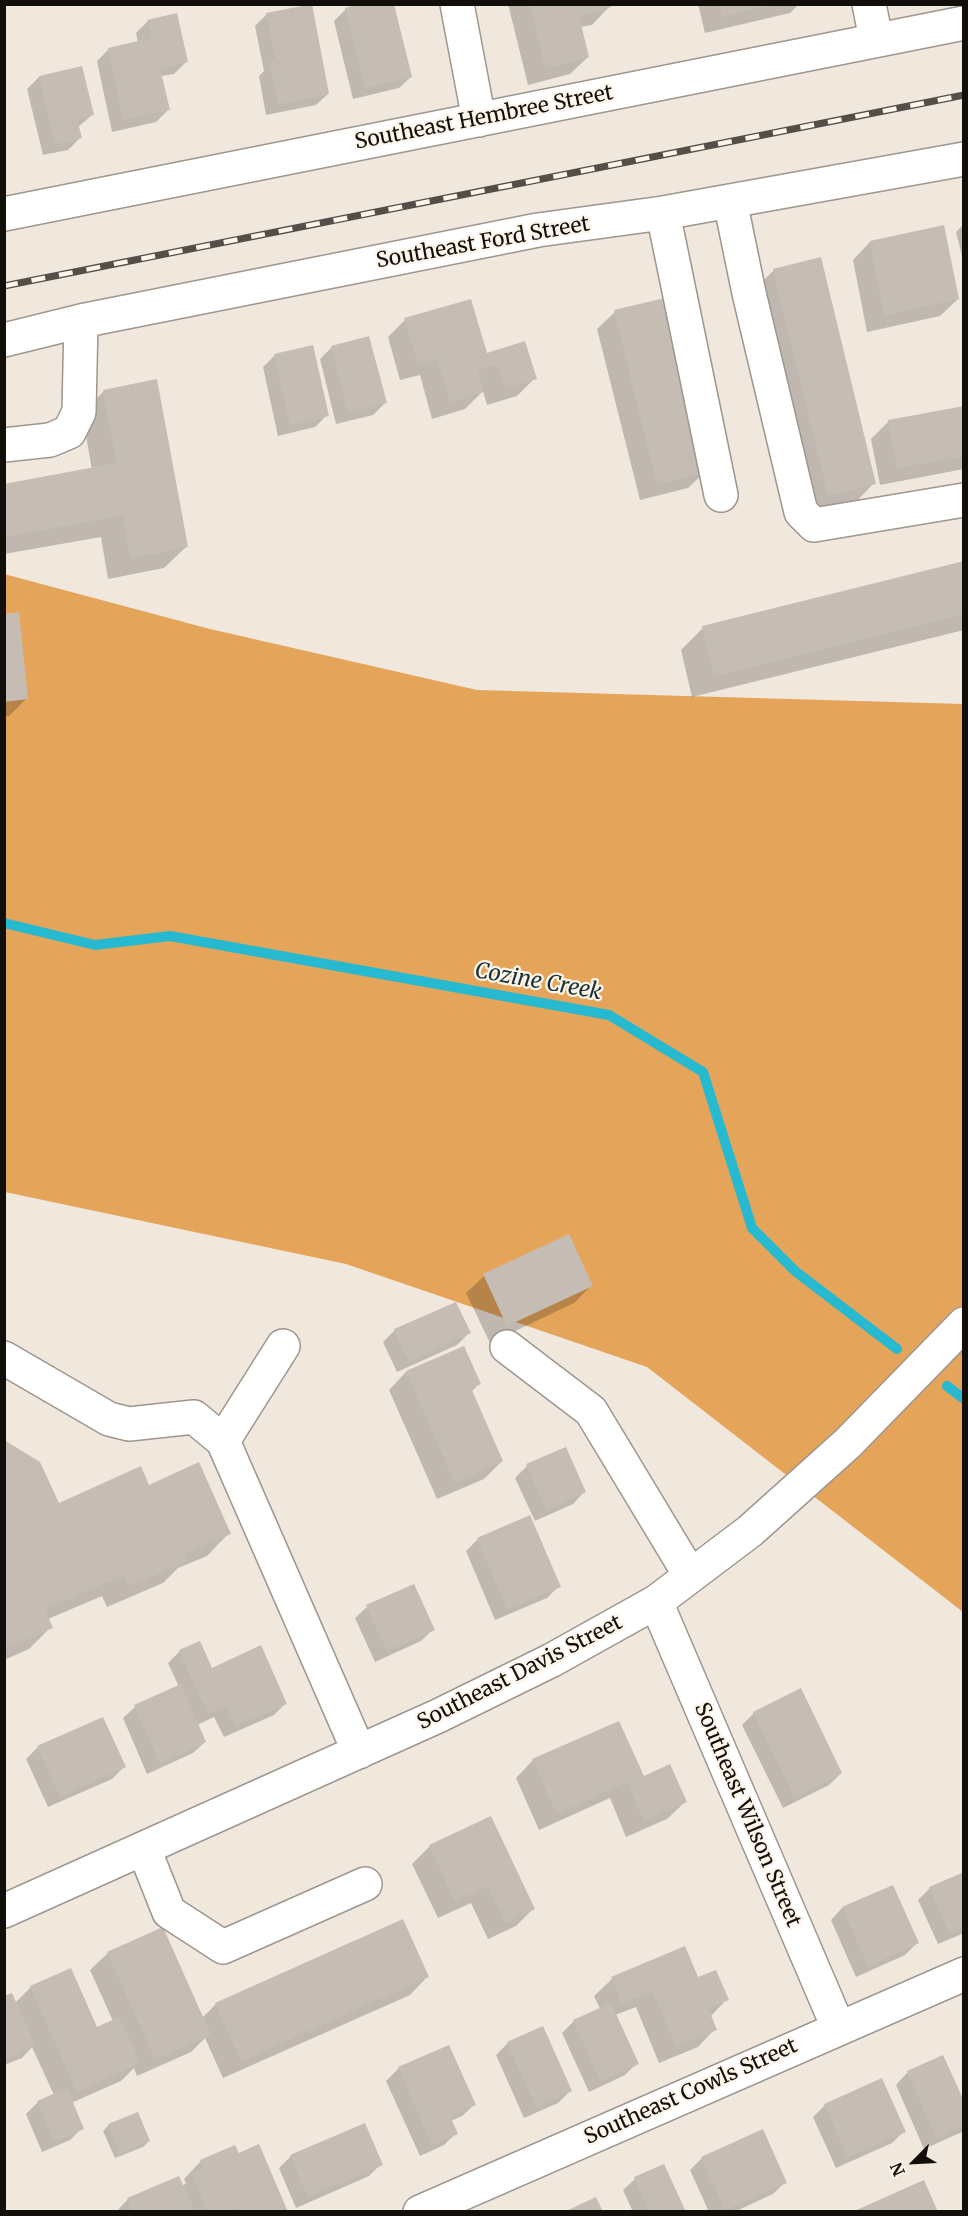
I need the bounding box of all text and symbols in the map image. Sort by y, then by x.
street label: Southeast Hembree Street [353,81,615,155]
street label: Southeast Ford Street [374,212,592,274]
water label: Cozine Creek [472,958,604,1006]
street label: Southeast Davis Street [413,1610,627,1736]
street label: Southeast Wilson Street [688,1699,806,1931]
street label: Southeast Cowls Street [581,2034,801,2150]
north arrow [884,2132,944,2192]
text: N [886,2159,909,2179]

